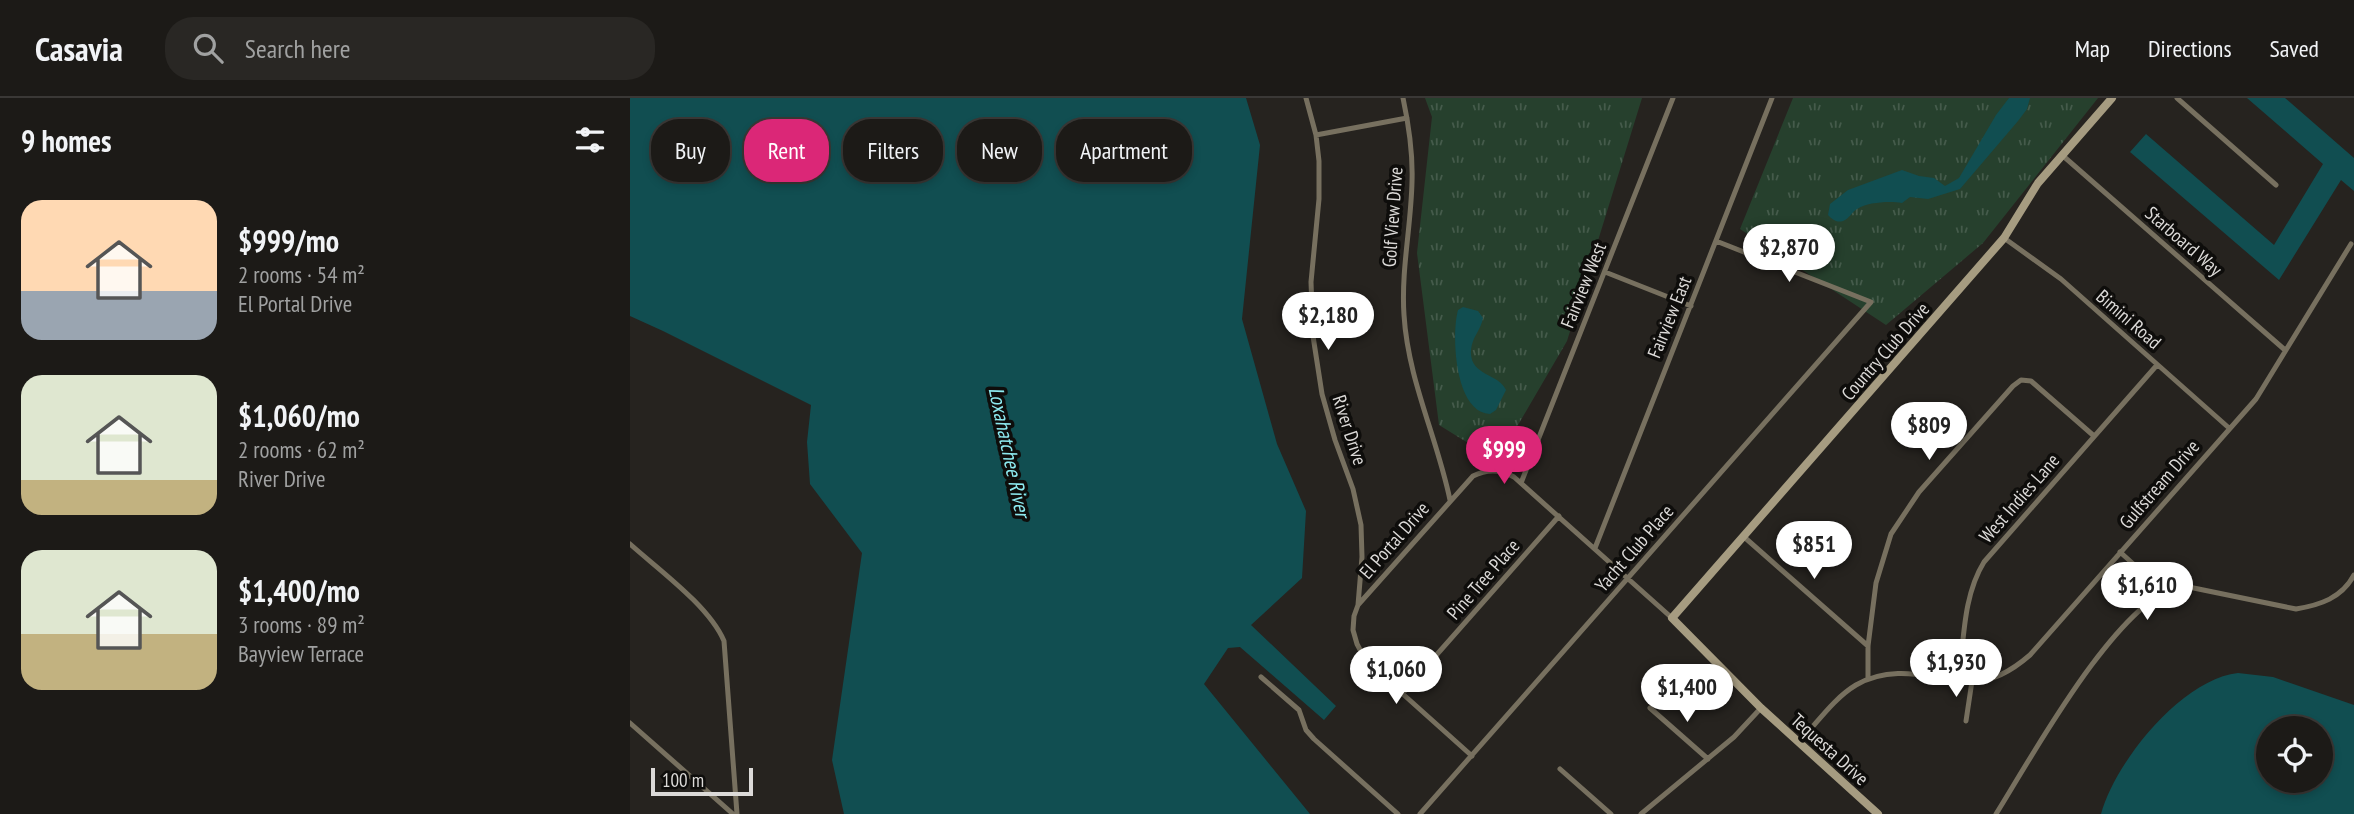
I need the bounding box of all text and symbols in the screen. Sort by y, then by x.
search box [165,17,655,80]
text: Casavia [35,27,123,70]
icon: search [189,29,227,67]
text: Search here [245,32,351,65]
text: Map [2075,33,2110,64]
text: Directions [2148,33,2232,64]
text: Saved [2270,33,2319,64]
chip: Buy [651,119,730,182]
chip: Rent [744,119,829,182]
chip: Filters [843,119,943,182]
chip: New [957,119,1042,182]
chip: Apartment [1056,119,1192,182]
text: 9 homes [21,121,112,160]
icon: filters [571,121,609,159]
street label: Golf View Drive [1377,166,1407,268]
street label: Starboard Way [2141,201,2228,282]
text: $999/mo [238,221,339,260]
pin: $2,870 [1732,225,1846,284]
icon: home [77,228,161,312]
text: $2,870 [1759,232,1819,261]
street label: Fairview West [1555,238,1611,331]
text: 2 rooms · 54 m² [238,260,365,289]
street label: Fairview East [1642,272,1697,361]
street label: Bimini Road [2092,284,2166,354]
text: El Portal Drive [238,289,352,318]
pin: $2,180 [1271,292,1385,352]
street label: Country Club Drive [1836,297,1934,405]
text: $2,180 [1298,300,1358,329]
water label: Loxahatchee River [983,384,1037,523]
street label: River Drive [1327,392,1373,468]
text: $1,060/mo [238,396,360,435]
pin: $809 [1888,402,1970,462]
icon: home [77,403,161,487]
text: $809 [1907,410,1951,439]
pin: $999 [1463,426,1545,486]
text: $999 [1482,434,1526,463]
street label: Gulfstream Drive [2114,434,2204,533]
text: 2 rooms · 62 m² [238,435,365,464]
street label: West Indies Lane [1974,448,2064,548]
text: River Drive [238,464,325,493]
street label: El Portal Drive [1354,496,1434,583]
street label: Yacht Club Place [1589,499,1679,597]
pin: $851 [1773,522,1855,581]
text: $851 [1792,529,1836,558]
street label: Pine Tree Place [1441,534,1525,624]
pin: $1,610 [2090,562,2204,622]
text: $1,610 [2117,570,2177,599]
text: $1,400/mo [238,571,360,610]
icon: home [77,578,161,662]
text: 3 rooms · 89 m² [238,610,365,639]
text: Bayview Terrace [238,639,364,668]
pin: $1,930 [1899,640,2013,699]
pin: $1,060 [1339,646,1453,706]
text: $1,930 [1926,647,1986,676]
text: $1,060 [1366,654,1426,683]
pin: $1,400 [1630,664,1744,724]
text: $1,400 [1657,672,1717,701]
street label: Tequesta Drive [1786,708,1874,790]
map controls [2256,716,2333,793]
button: locate [2256,716,2333,793]
scale bar [651,765,752,797]
text: 100 m [662,768,704,792]

